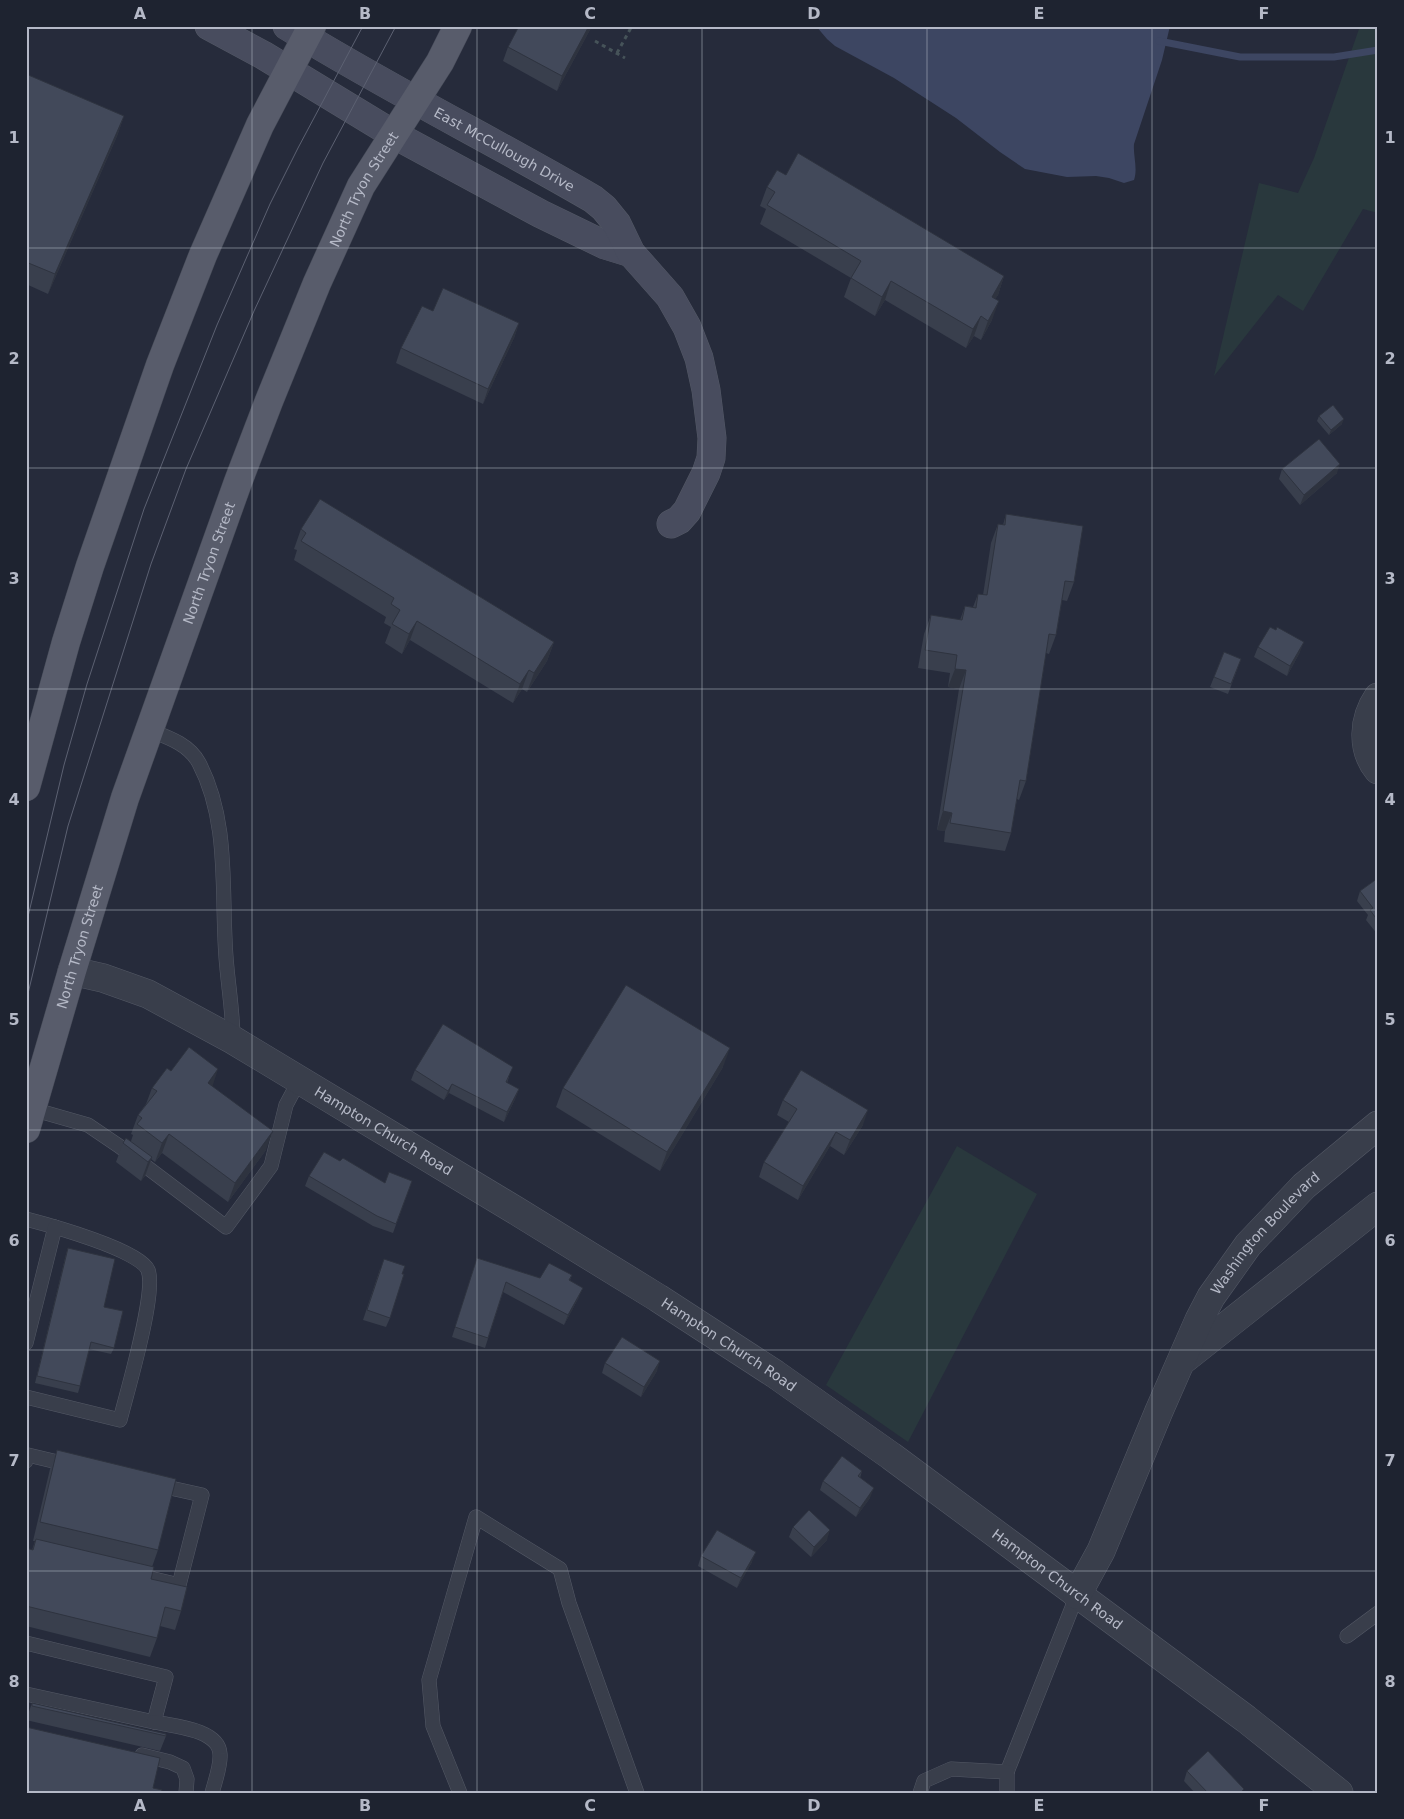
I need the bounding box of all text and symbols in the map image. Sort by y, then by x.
text: A [134,4,147,23]
text: B [359,4,371,23]
text: C [584,4,596,23]
text: D [807,4,821,23]
text: E [1034,4,1044,23]
text: F [1259,4,1269,23]
street label: East McCullough Drive [431,104,577,195]
text: 1 [8,128,20,147]
street label: North Tryon Street [326,128,402,249]
text: 1 [1384,128,1396,147]
text: 2 [8,349,20,368]
text: 2 [1384,349,1396,368]
street label: North Tryon Street [180,499,238,626]
text: 3 [8,569,20,588]
text: 3 [1384,569,1396,588]
text: 4 [8,790,20,809]
text: 4 [1384,790,1396,809]
street label: North Tryon Street [53,882,106,1011]
text: 5 [8,1010,20,1029]
text: 5 [1384,1010,1396,1029]
street label: Hampton Church Road [312,1083,455,1178]
street label: Washington Boulevard [1207,1169,1323,1297]
text: 6 [8,1231,20,1250]
text: 6 [1384,1231,1396,1250]
street label: Hampton Church Road [658,1294,799,1395]
text: 7 [8,1451,20,1470]
text: 7 [1384,1451,1396,1470]
street label: Hampton Church Road [989,1526,1126,1633]
text: 8 [8,1672,20,1691]
text: 8 [1384,1672,1396,1691]
text: A [134,1796,147,1815]
text: B [359,1796,371,1815]
text: C [584,1796,596,1815]
text: D [807,1796,821,1815]
text: E [1034,1796,1044,1815]
text: F [1259,1796,1269,1815]

